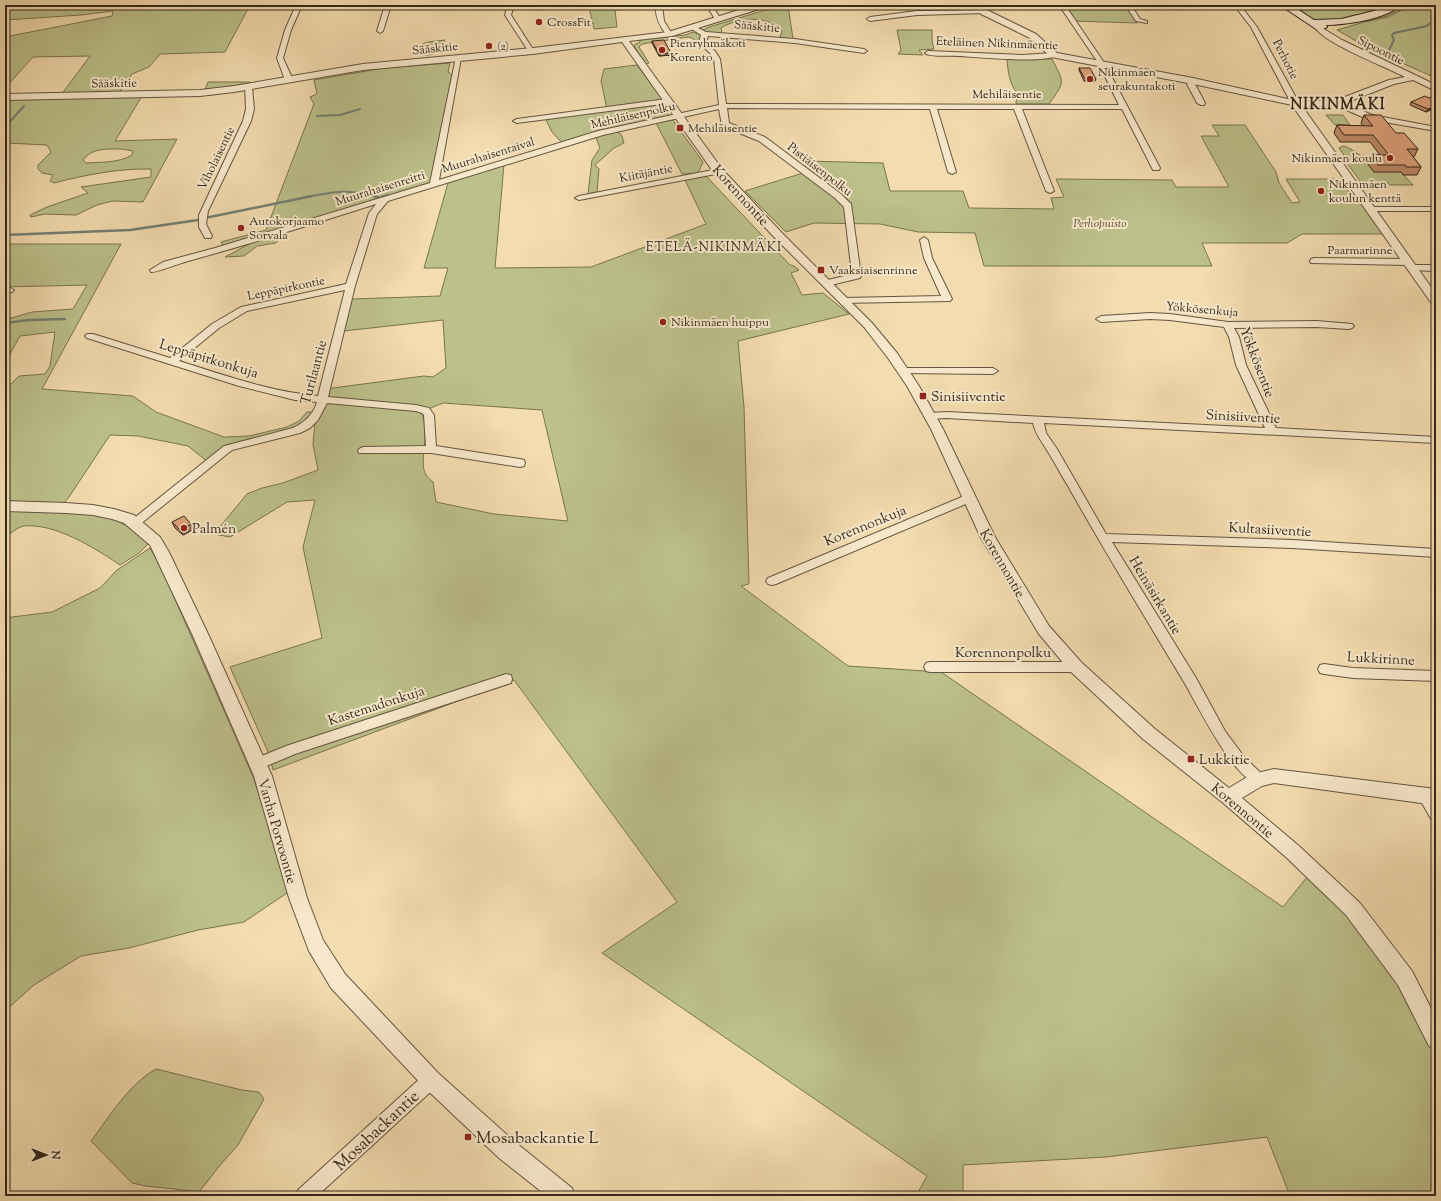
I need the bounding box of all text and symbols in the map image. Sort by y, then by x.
place label: CrossFit [547,14,591,32]
street label: Sääskitie [733,16,781,38]
marker: CrossFit [534,17,544,27]
street label: Sipoontie [1354,32,1407,70]
street label: Eteläinen Nikinmäentie [936,33,1059,55]
place label: Pienryhmäkoti Korento [670,35,746,67]
street label: Perhotie [1267,36,1303,83]
street label: Sääskitie [411,38,459,60]
place label: (2) [497,38,509,56]
marker: (2) [484,41,494,51]
marker: Pienryhmäkoti Korento [657,45,667,55]
place label: Nikinmäen seurakuntakoti [1098,64,1176,96]
marker: Nikinmäen seurakuntakoti [1085,74,1095,84]
street label: Sääskitie [91,75,138,93]
street label: Mehiläisentie [972,86,1042,104]
district label: NIKINMÄKI [1290,94,1386,116]
street label: Mehiläisenpolku [589,97,677,134]
place label: Mehiläisentie [688,120,758,138]
street label: Viholaisentie [194,123,240,193]
marker: Mehiläisentie [675,123,685,133]
street label: Muurahaisentaival [440,133,538,179]
street label: Pistiäisenpolku [783,139,856,201]
place label: Nikinmäen koulu [1292,150,1382,168]
marker: Nikinmäen koulu [1385,153,1395,163]
street label: Kiitäjäntie [618,160,675,188]
street label: Korennontie [707,161,772,231]
street label: Muurahaisenreitti [333,167,428,211]
place label: Nikinmäen koulun kenttä [1329,176,1402,208]
marker: Nikinmäen koulun kenttä [1316,186,1326,196]
place label: Autokorjaamo Sorvala [249,213,324,245]
park label: Perhopuisto [1073,215,1127,233]
marker: Autokorjaamo Sorvala [236,223,246,233]
district label: ETELÄ-NIKINMÄKI [646,237,782,257]
street label: Paarmarinne [1328,242,1393,260]
place label: Vaaksiaisenrinne [829,262,918,280]
marker: Vaaksiaisenrinne [816,265,826,275]
street label: Leppäpirkontie [246,272,327,306]
street label: Yökkösenkuja [1165,298,1239,322]
place label: Nikinmäen huippu [671,314,769,332]
marker: Nikinmäen huippu [658,317,668,327]
street label: Yökkösentie [1233,324,1279,401]
street label: Leppäpirkonkuja [156,335,261,385]
street label: Turilaantie [297,338,333,407]
place label: Sinisiiventie [931,388,1006,408]
marker: Sinisiiventie [918,391,928,401]
street label: Sinisiiventie [1205,406,1281,430]
street label: Korennonkuja [822,501,910,552]
street label: Kultasiiventie [1228,519,1312,543]
place label: Palmén [192,520,236,540]
marker: Palmén [179,523,189,533]
street label: Korennontie [974,526,1029,602]
street label: Heinäsirkantie [1123,553,1186,639]
street label: Korennonpolku [955,644,1051,664]
street label: Lukkirinne [1346,648,1415,672]
street label: Kastemadonkuja [326,682,428,732]
place label: Lukkitie [1199,751,1250,771]
marker: Lukkitie [1186,754,1196,764]
street label: Vanha Porvoontie [251,777,301,887]
street label: Korennontie [1206,779,1277,844]
street label: Mosabackantie [329,1085,425,1177]
place label: Mosabackantie L [476,1127,599,1151]
marker: Mosabackantie L [463,1132,473,1142]
north arrow [26,1135,66,1175]
text: N [47,1150,63,1160]

